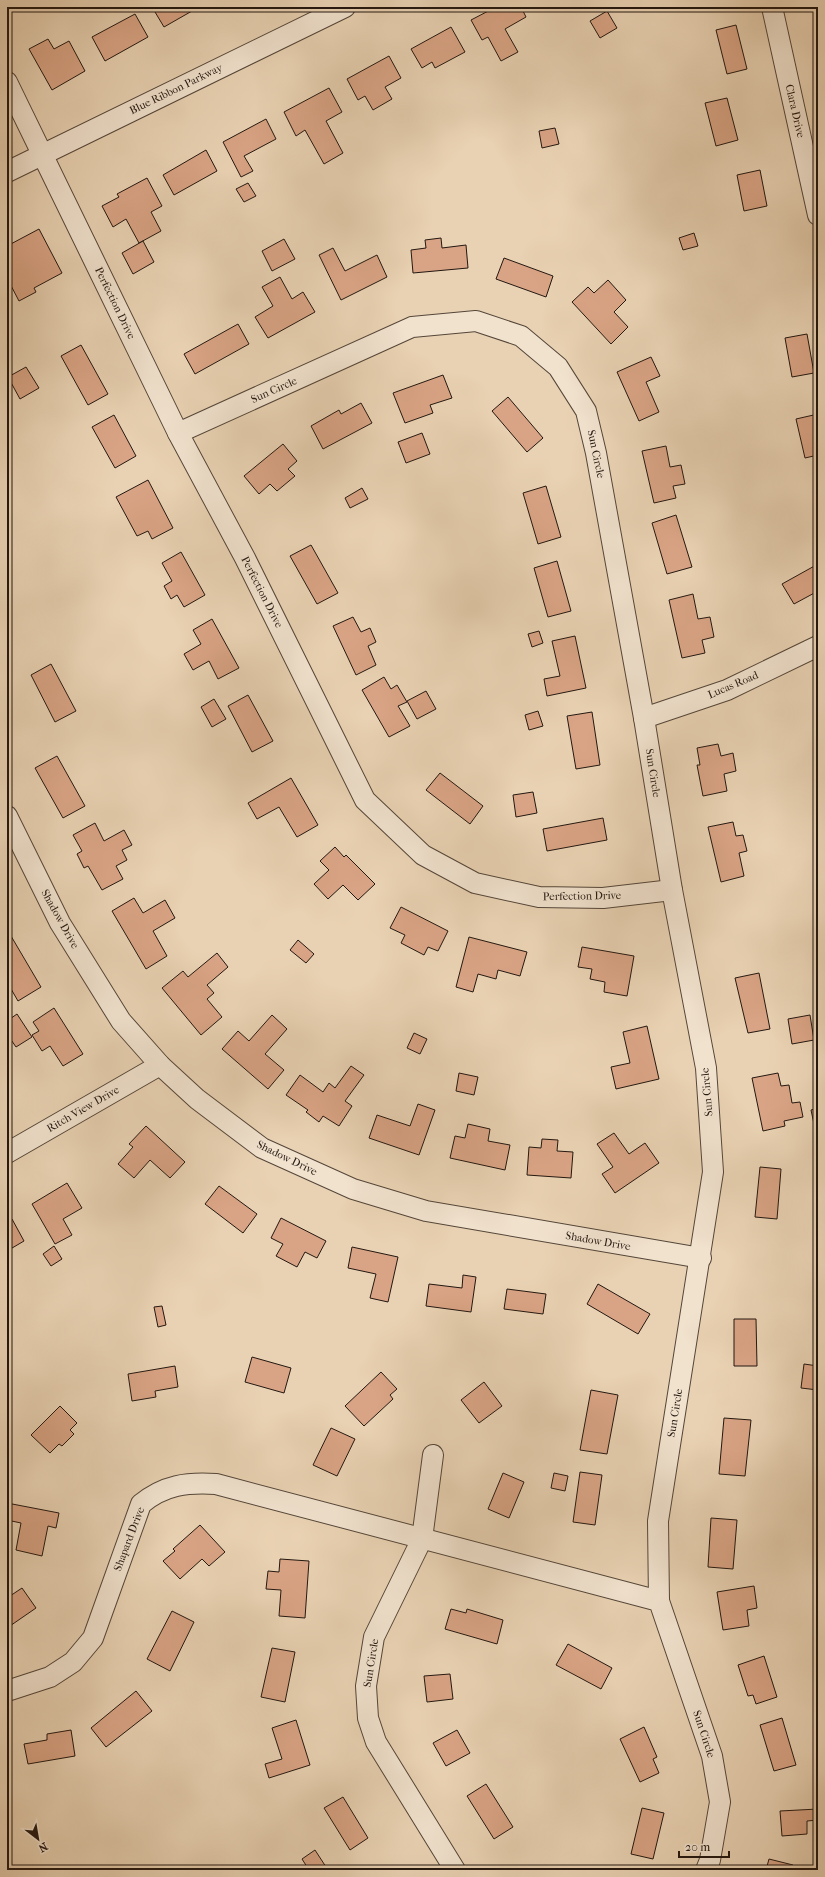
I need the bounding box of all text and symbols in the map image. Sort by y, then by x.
street label: Blue Ribbon Parkway [127,60,226,117]
street label: Clara Drive [783,83,808,140]
street label: Perfection Drive [92,265,138,342]
street label: Sun Circle [249,374,300,406]
street label: Sun Circle [585,429,608,480]
street label: Perfection Drive [238,554,286,630]
street label: Lucas Road [706,668,761,701]
street label: Sun Circle [643,748,663,799]
street label: Shadow Drive [38,887,82,951]
street label: Perfection Drive [543,889,622,903]
street label: Sun Circle [698,1066,716,1117]
street label: Ritch View Drive [44,1083,122,1135]
street label: Shadow Drive [255,1138,320,1178]
street label: Shadow Drive [565,1229,632,1253]
street label: Sun Circle [665,1387,685,1438]
street label: Shapard Drive [111,1505,147,1573]
street label: Sun Circle [361,1637,381,1688]
street label: Sun Circle [690,1709,718,1760]
north arrow [18,1819,58,1859]
scale bar [679,1833,729,1859]
text: N [35,1839,50,1855]
text: 20 m [685,1840,710,1854]

